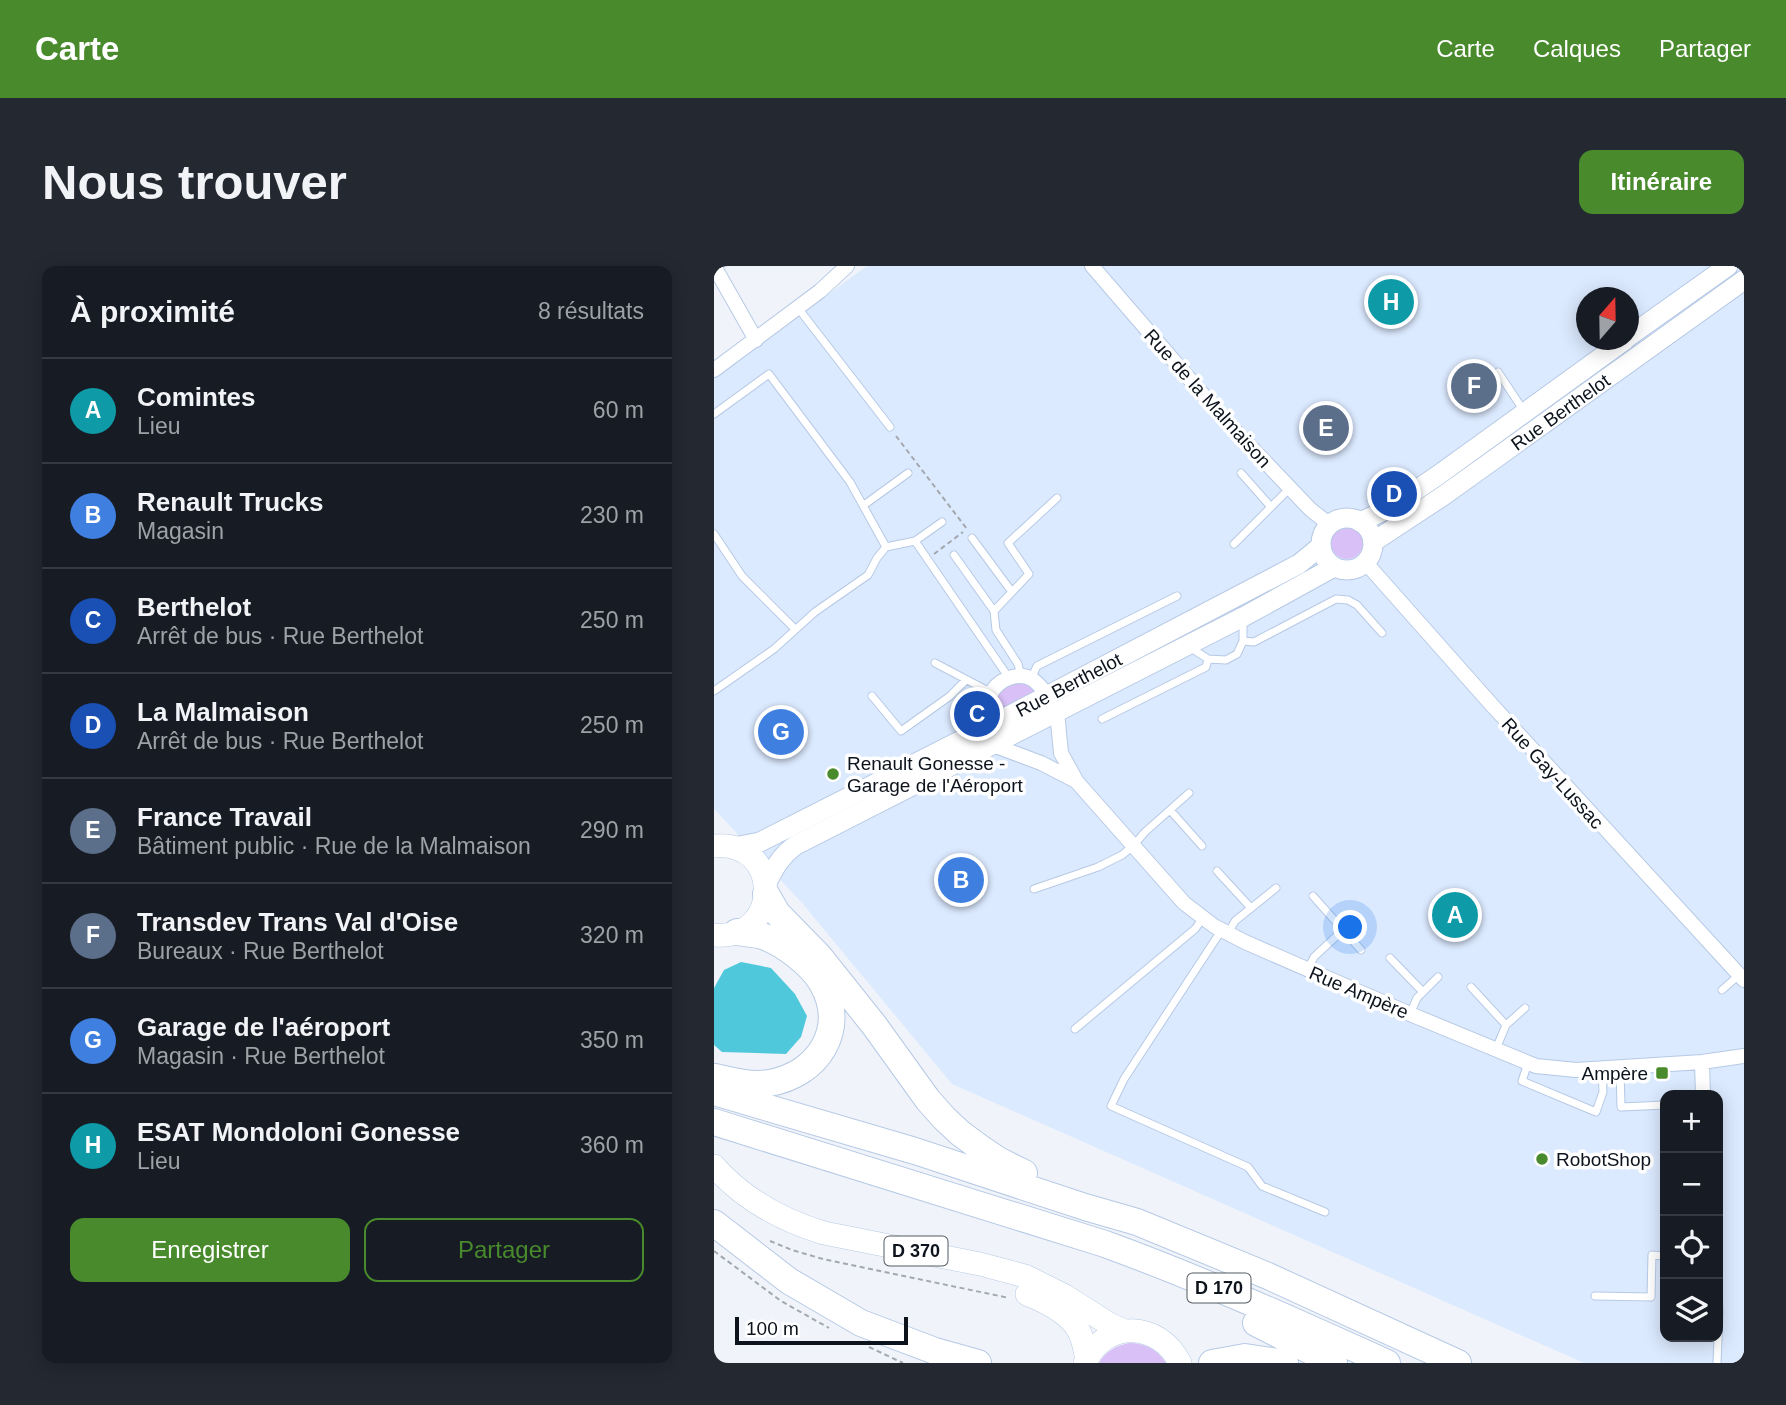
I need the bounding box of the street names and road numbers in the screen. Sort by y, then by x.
street label: Rue de la Malmaison [1140,325,1275,472]
street label: Rue Berthelot [1507,369,1614,455]
street label: Rue Berthelot [1012,648,1126,721]
street label: Rue Gay-Lussac [1497,714,1608,833]
street label: Rue Ampère [1306,962,1412,1023]
road number: D 370 [884,1236,948,1266]
road number: D 170 [1188,1273,1250,1302]

